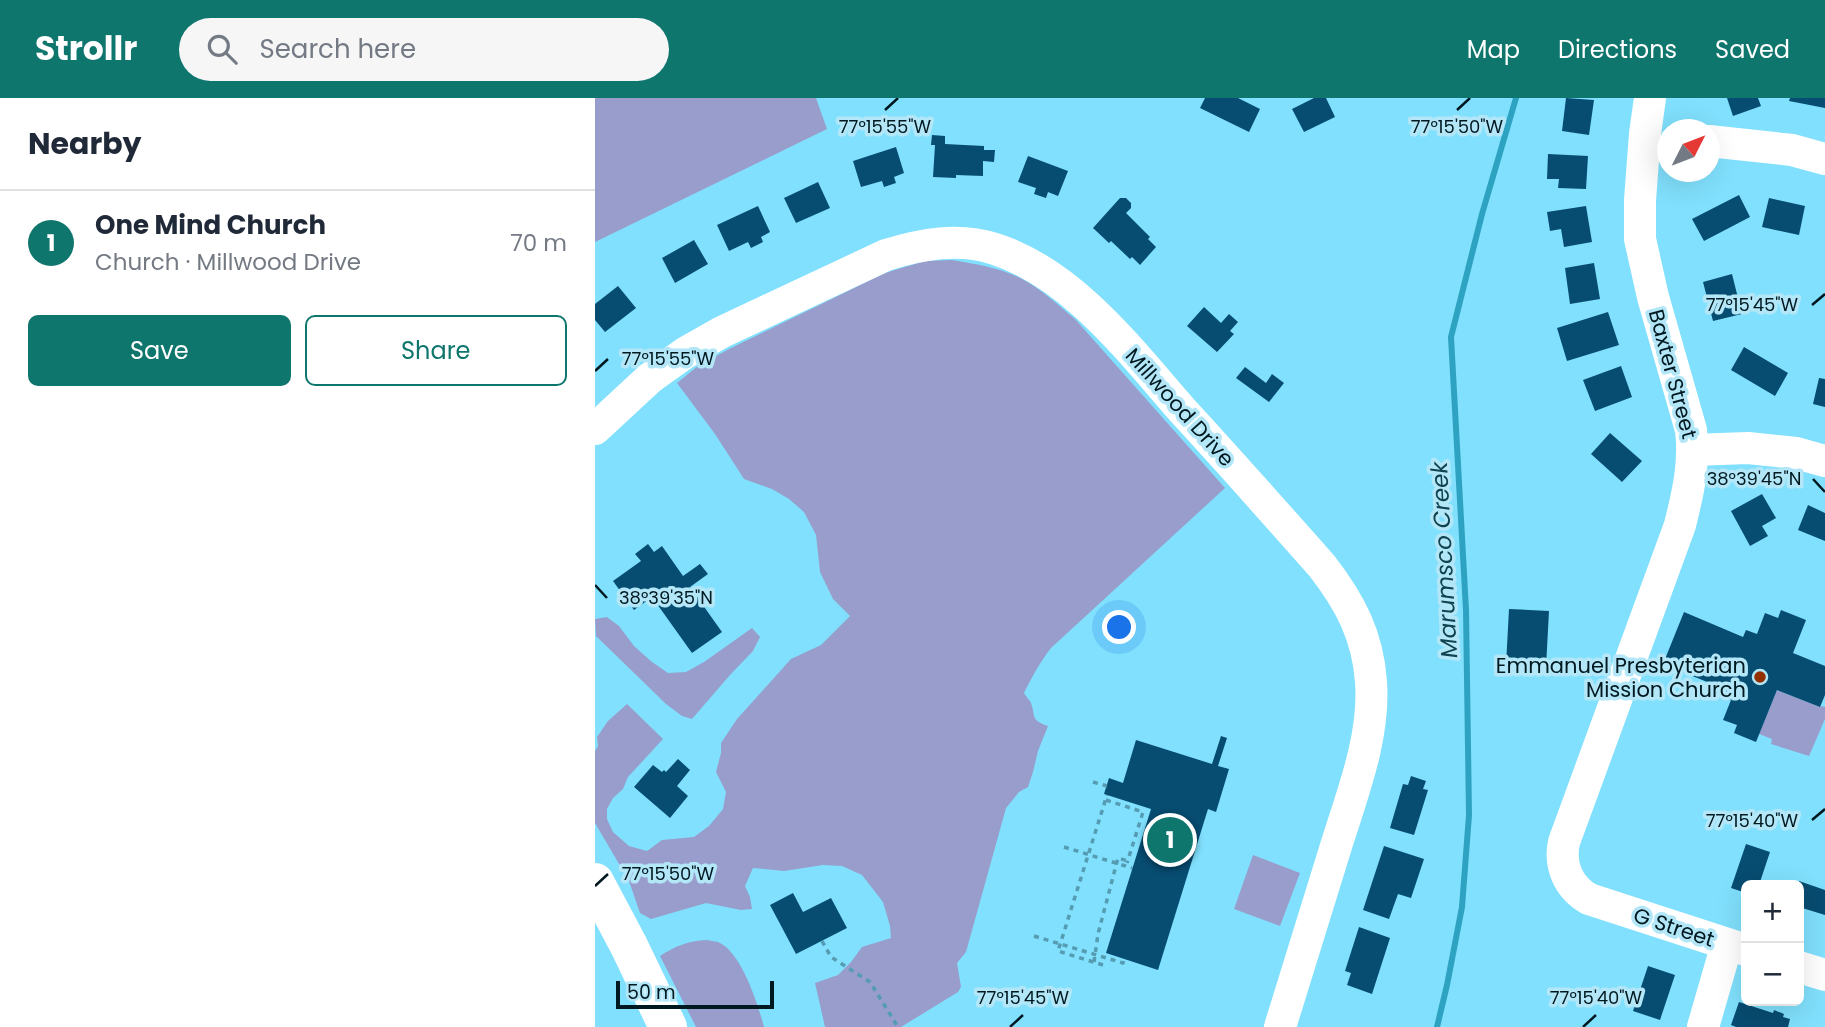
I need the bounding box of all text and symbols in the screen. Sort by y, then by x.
search box [179,18,669,81]
text: Strollr [35,25,137,72]
icon: search [203,30,241,68]
text: Search here [259,31,416,67]
text: Map [1467,33,1520,66]
text: Directions [1558,33,1677,66]
text: Saved [1715,33,1790,66]
text: 77°15'55"W [839,114,932,139]
text: 77°15'50"W [1411,114,1504,139]
north arrow [1657,119,1720,182]
text: Nearby [28,122,142,165]
text: One Mind Church [95,207,326,243]
text: 1 [47,227,55,259]
text: 70 m [510,227,567,259]
text: Church · Millwood Drive [95,246,361,278]
text: 77°15'45"W [1706,292,1799,317]
street label: Baxter Street [1642,306,1704,442]
button: Save [28,315,291,386]
button: Share [305,315,567,386]
street label: Millwood Drive [1119,342,1241,472]
text: 77°15'55"W [622,346,715,371]
water label: Marumsco Creek [1423,460,1465,659]
text: 38°39'45"N [1707,466,1801,491]
text: 38°39'35"N [619,585,713,610]
your location [1102,610,1136,644]
place label: Emmanuel Presbyterian Mission Church [1496,651,1746,704]
marker: Emmanuel Presbyterian Mission Church [1752,669,1768,685]
text: 77°15'40"W [1706,808,1799,833]
pin: 1 [1147,814,1193,866]
text: 77°15'50"W [622,861,715,886]
map controls [1741,880,1804,1006]
button: + [1741,880,1804,943]
street label: G Street [1630,900,1718,954]
button: − [1741,943,1804,1006]
scale bar [616,978,773,1010]
text: 50 m [627,979,676,1006]
text: 77°15'45"W [977,985,1070,1010]
text: 77°15'40"W [1550,985,1643,1010]

